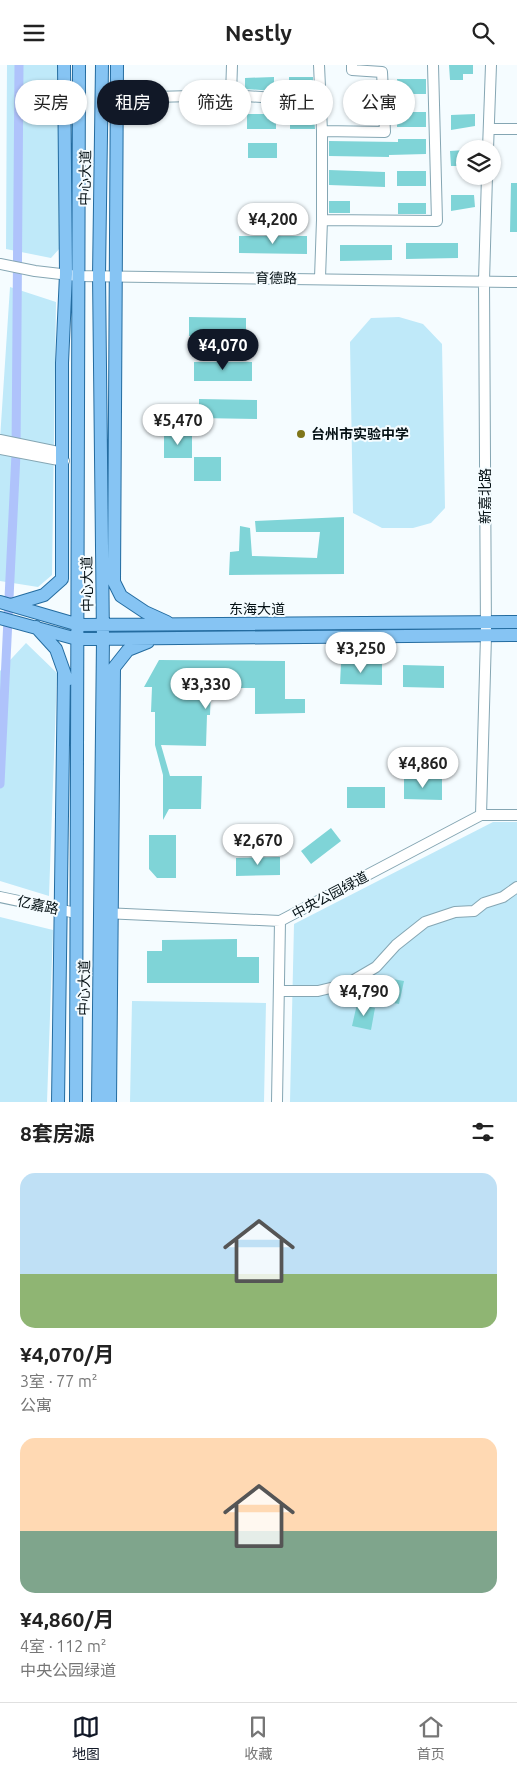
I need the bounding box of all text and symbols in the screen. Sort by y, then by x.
icon: menu [20,19,48,47]
icon: search [469,19,497,47]
text: Nestly [225,20,292,45]
chip: 买房 [15,80,87,125]
chip: 租房 [97,80,169,125]
chip: 筛选 [179,80,251,125]
chip: 新上 [261,80,333,125]
chip: 公寓 [343,80,415,125]
map controls [456,140,501,185]
button: layers [456,140,501,185]
street label: 中心大道 [77,150,93,206]
pin: ¥4,200 [232,203,314,245]
text: ¥4,200 [248,210,298,228]
street label: 育德路 [255,270,297,286]
pin: ¥4,070 [182,329,264,371]
text: ¥4,070 [198,336,248,354]
pin: ¥5,470 [137,403,219,446]
text: ¥5,470 [153,411,203,429]
place label: 台州市实验中学 [311,426,409,442]
marker: 台州市实验中学 [295,428,307,440]
street label: 新嘉北路 [477,468,493,524]
street label: 中心大道 [79,556,95,612]
street label: 东海大道 [229,601,285,617]
pin: ¥3,250 [320,631,402,674]
text: ¥3,250 [336,639,386,657]
pin: ¥3,330 [165,667,247,710]
text: ¥3,330 [181,675,231,693]
pin: ¥4,860 [382,747,464,789]
text: ¥4,860 [398,754,448,772]
pin: ¥2,670 [217,823,299,866]
text: ¥2,670 [233,831,283,849]
street label: 中央公园绿道 [289,868,371,922]
street label: 亿嘉路 [16,893,60,917]
street label: 中心大道 [76,960,92,1016]
pin: ¥4,790 [323,975,405,1017]
text: ¥4,790 [339,982,389,1000]
icon: filters [469,1118,497,1146]
text: 8套房源 [20,1121,95,1145]
icon: home [214,1206,304,1296]
text: ¥4,070/月 [20,1342,114,1366]
text: 3室 · 77 m² [20,1372,98,1390]
text: 公寓 [20,1396,52,1414]
icon: home [214,1471,304,1561]
text: ¥4,860/月 [20,1607,114,1631]
text: 4室 · 112 m² [20,1637,107,1655]
text: 中央公园绿道 [20,1661,116,1679]
tab: 地图 [72,1713,100,1763]
tab: 收藏 [244,1713,272,1763]
tab: 首页 [417,1713,445,1763]

